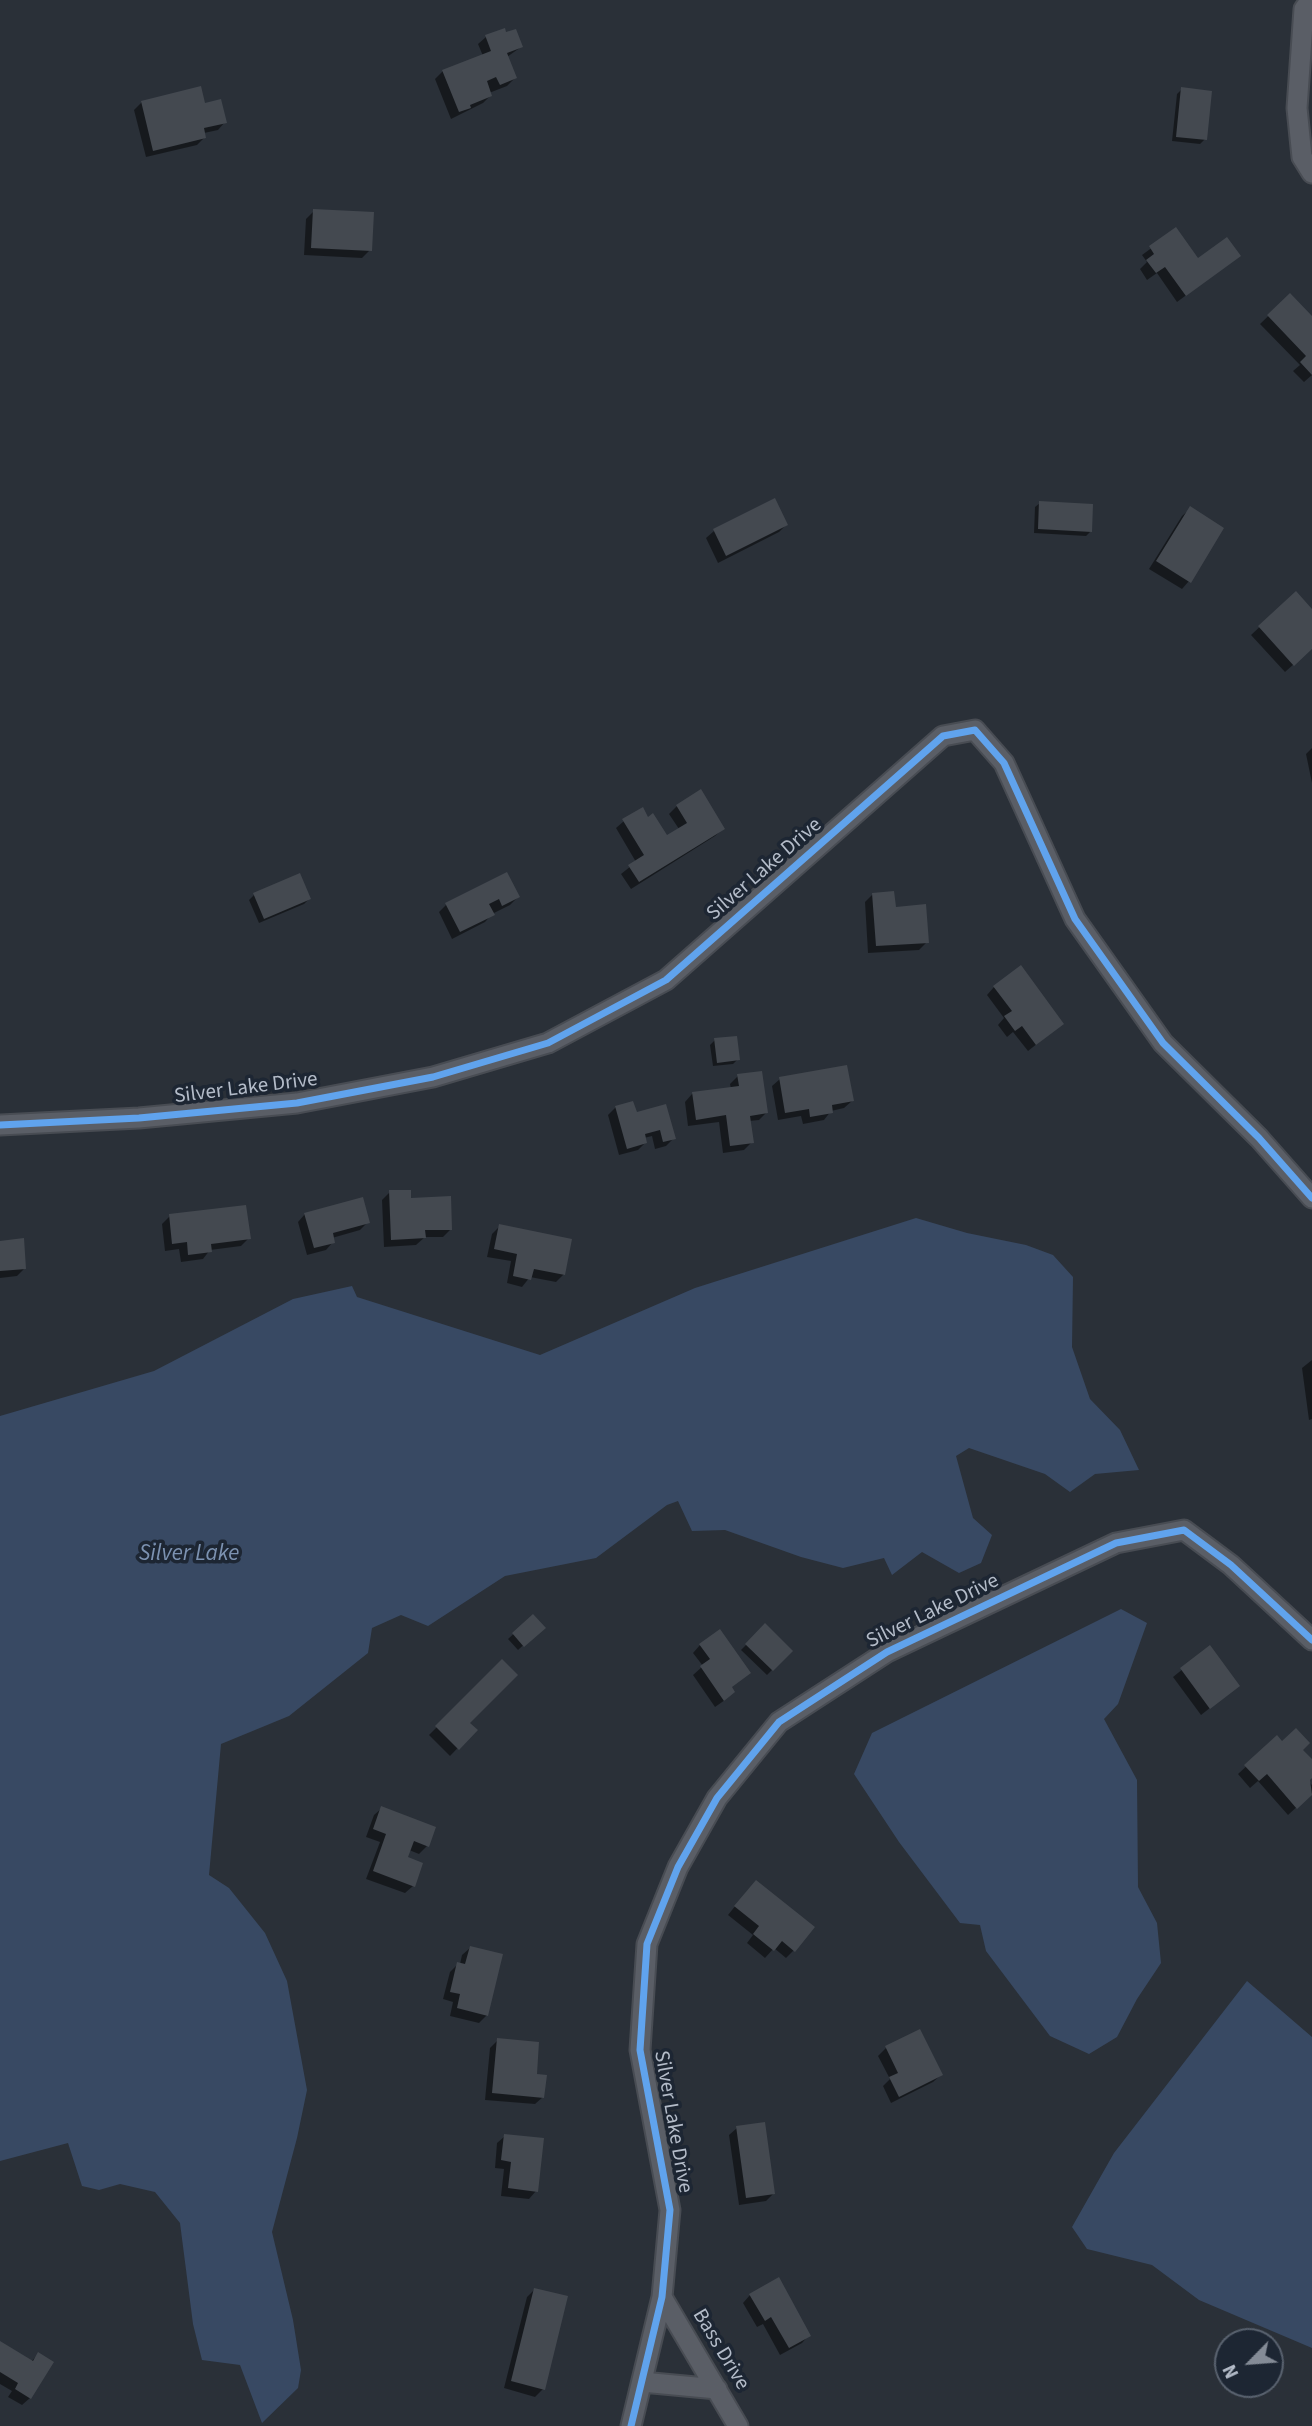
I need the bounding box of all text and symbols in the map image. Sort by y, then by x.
street label: Silver Lake Drive [702,813,828,927]
street label: Silver Lake Drive [173,1068,319,1110]
water label: Silver Lake [139,1541,239,1569]
street label: Silver Lake Drive [863,1569,1003,1655]
street label: Silver Lake Drive [647,2049,697,2195]
street label: Bass Drive [686,2305,754,2395]
north arrow [1214,2328,1284,2398]
text: N [1216,2360,1246,2383]

